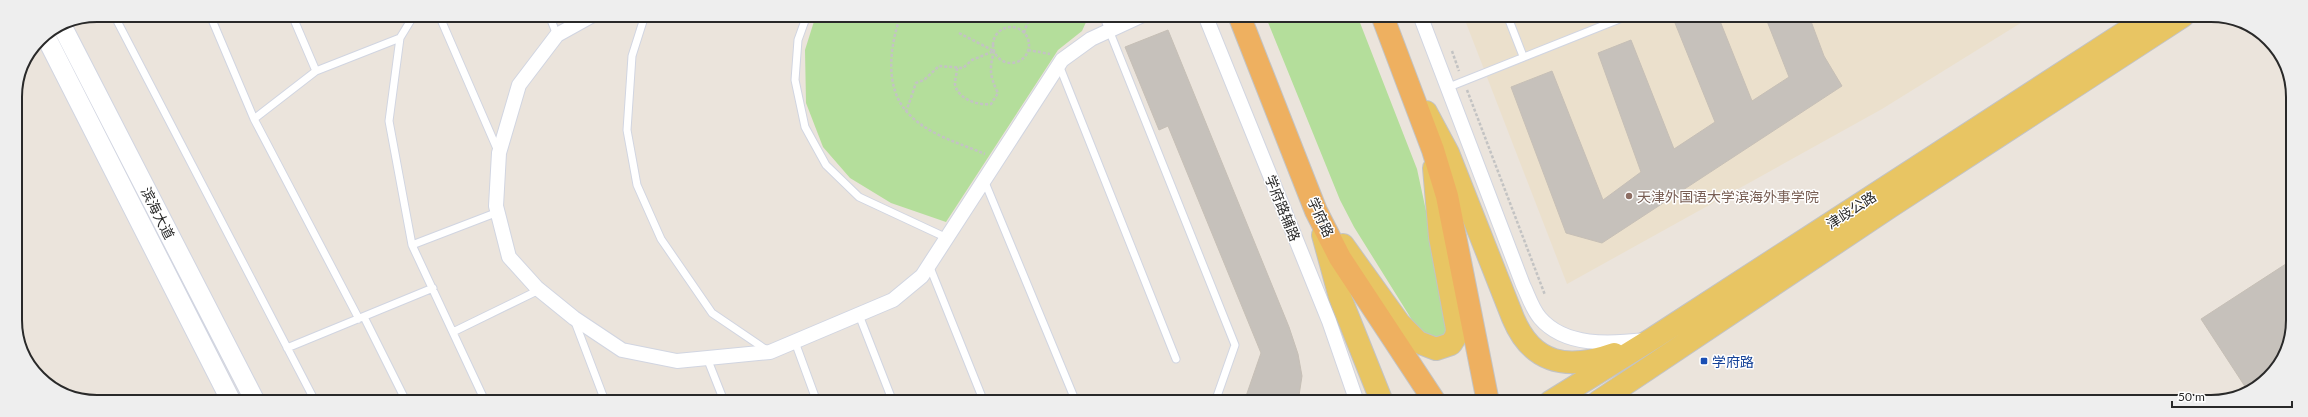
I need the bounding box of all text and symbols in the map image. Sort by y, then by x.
street label: 学府路辅路 [1262,172,1304,244]
street label: 滨海大道 [138,184,178,242]
place label: 天津外国语大学滨海外事学院 [1637,188,1819,205]
street label: 津歧公路 [1823,188,1879,232]
marker: 天津外国语大学滨海外事学院 [1624,191,1634,201]
street label: 学府路 [1304,194,1338,240]
place label: 学府路 [1712,353,1754,370]
marker: 学府路 [1699,356,1709,366]
scale bar [2172,383,2292,409]
text: 50 m [2178,389,2205,404]

